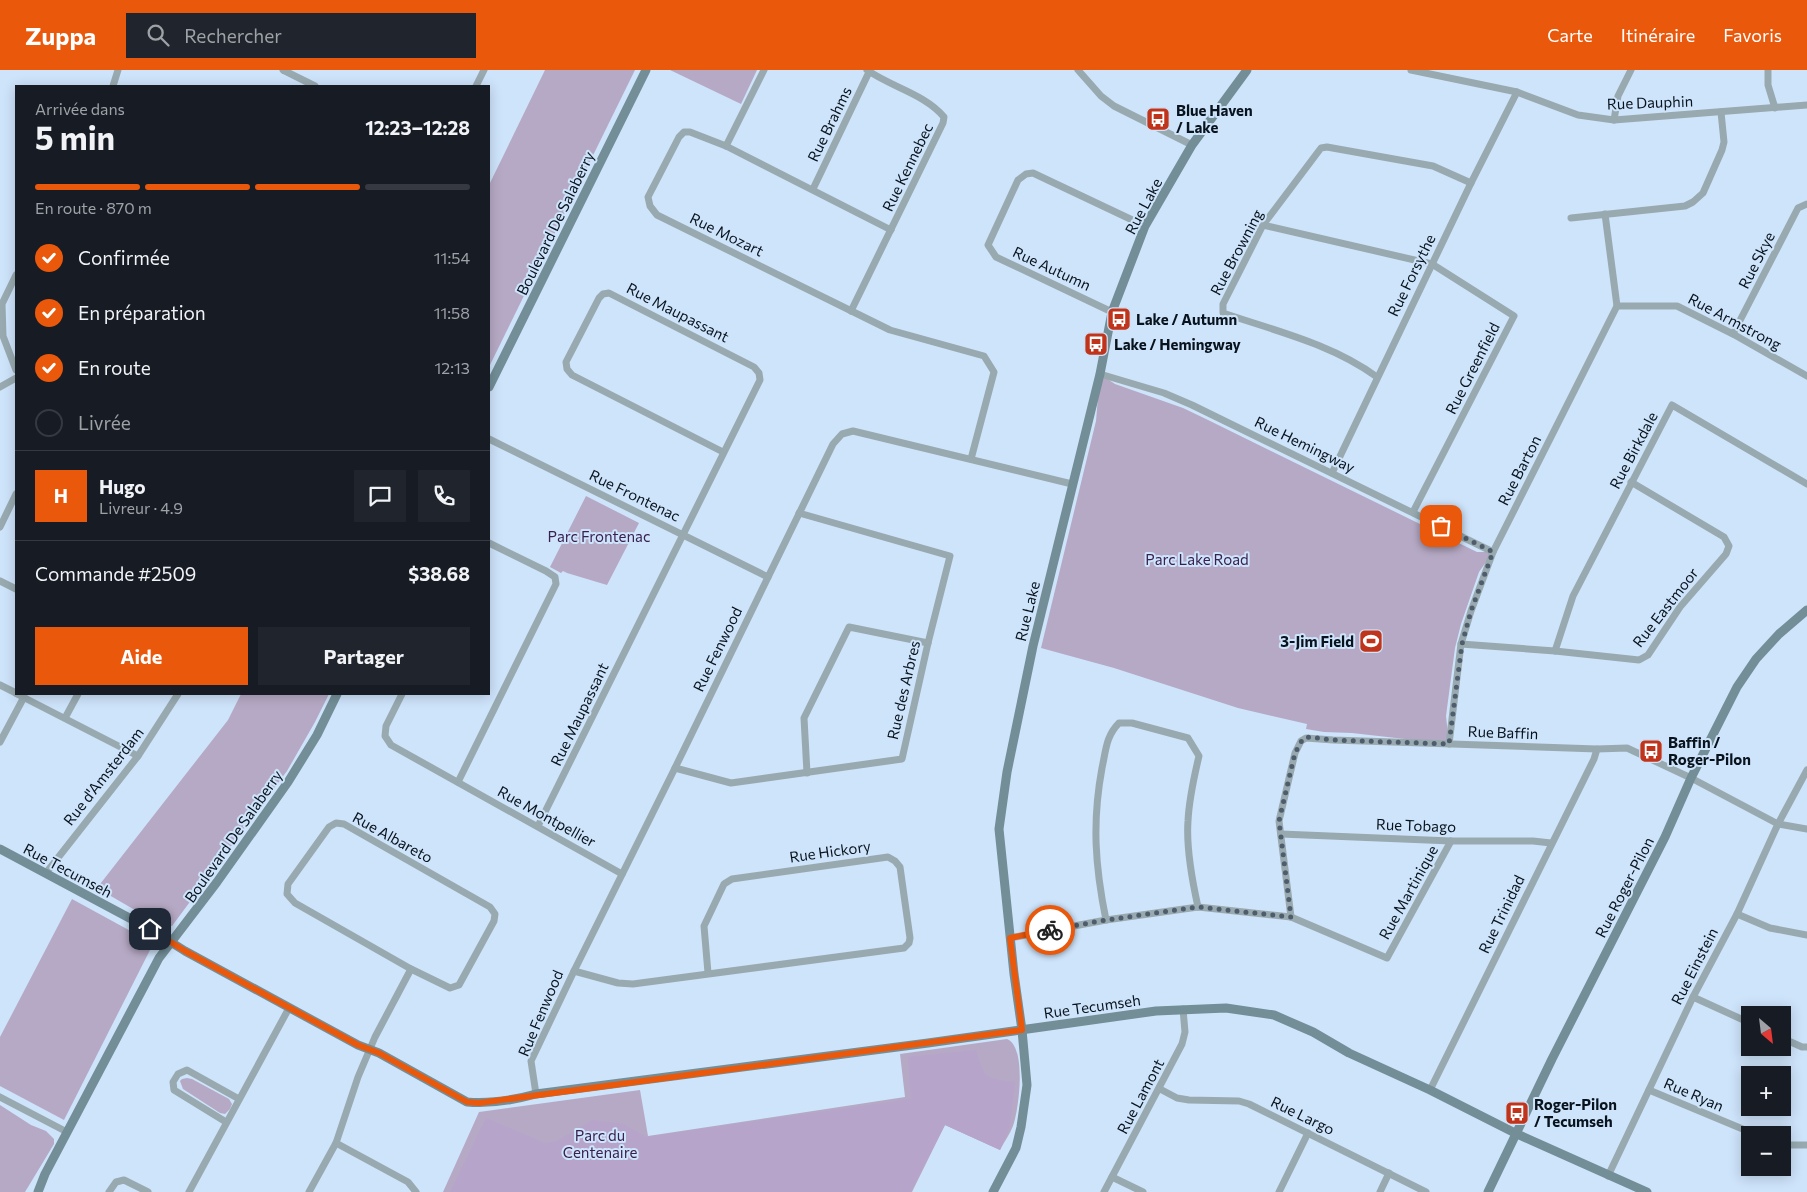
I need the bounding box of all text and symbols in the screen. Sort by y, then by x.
search box [126,13,476,58]
text: Zuppa [25,21,96,50]
icon: search [144,21,172,49]
text: Rechercher [184,24,282,47]
text: Carte [1547,24,1593,46]
text: Itinéraire [1621,24,1695,46]
text: Favoris [1723,24,1782,46]
street label: Rue Brahms [803,83,855,164]
street label: Rue Dauphin [1607,91,1693,113]
text: Arrivée dans [35,99,125,118]
place label: Blue Haven / Lake [1176,101,1253,136]
bus stop icon: Blue Haven / Lake [1145,106,1171,132]
text: 12:23–12:28 [365,116,470,139]
text: 5 min [35,117,115,157]
street label: Rue Kennebec [878,120,936,214]
street label: Boulevard De Salaberry [512,148,598,298]
street label: Rue Lake [1121,175,1165,237]
text: En route · 870 m [35,198,152,217]
street label: Rue Browning [1206,206,1266,298]
street label: Rue Mozart [687,208,767,260]
street label: Rue Skye [1734,228,1778,291]
street label: Rue Forsythe [1383,231,1439,319]
street label: Rue Autumn [1010,242,1094,294]
icon: check [35,244,63,272]
text: Confirmée [78,246,170,269]
text: 11:54 [434,248,470,267]
street label: Rue Maupassant [624,278,732,346]
street label: Rue Armstrong [1685,289,1785,353]
icon: check [35,299,63,327]
text: En préparation [78,301,206,324]
text: 11:58 [434,303,470,322]
bus stop icon: Lake / Autumn [1106,306,1132,332]
place label: Lake / Autumn [1136,310,1237,328]
street label: Rue Greenfield [1441,319,1503,417]
bus stop icon: Lake / Hemingway [1083,331,1109,357]
place label: Lake / Hemingway [1114,335,1242,353]
icon: check [35,354,63,382]
text: En route [78,356,151,379]
text: 12:13 [435,358,470,377]
street label: Rue Birkdale [1605,408,1661,492]
text: Livrée [78,411,131,434]
street label: Rue Hemingway [1252,412,1358,476]
street label: Rue Barton [1494,432,1544,508]
street label: Rue Frontenac [587,465,683,525]
button: chat [354,470,406,522]
button: phone [418,470,470,522]
text: Hugo [99,475,146,498]
text: H [54,484,68,507]
text: Livreur · 4.9 [99,498,183,517]
pin [1420,505,1462,547]
icon: bag [1427,512,1455,540]
park label: Parc Frontenac [548,527,650,545]
park label: Parc Lake Road [1145,550,1249,568]
text: Commande #2509 [35,562,196,585]
text: $38.68 [408,562,470,585]
street label: Rue Eastmoor [1628,564,1702,650]
street label: Rue Lake [1011,579,1043,643]
street label: Rue Fenwood [689,604,745,694]
button: Aide [35,627,248,685]
button: Partager [258,627,470,685]
sports icon: 3-Jim Field [1358,628,1384,654]
place label: 3-Jim Field [1280,632,1354,650]
street label: Rue des Arbres [883,639,923,741]
street label: Rue Maupassant [546,659,612,769]
street label: Rue Baffin [1467,722,1539,742]
street label: Rue d'Amsterdam [59,723,147,829]
place label: Baffin / Roger-Pilon [1668,733,1751,768]
bus stop icon: Baffin / Roger-Pilon [1638,738,1664,764]
street label: Boulevard De Salaberry [180,766,286,906]
street label: Rue Montpellier [495,782,599,850]
street label: Rue Albareto [350,808,436,866]
street label: Rue Tobago [1376,815,1456,835]
street label: Rue Roger-Pilon [1591,834,1657,940]
street label: Rue Hickory [788,836,872,866]
street label: Rue Tecumseh [21,839,115,901]
street label: Rue Martinique [1375,842,1441,942]
street label: Rue Trinidad [1474,872,1528,956]
courier [1025,905,1075,955]
pin [129,908,171,950]
icon: home [136,915,164,943]
icon: bike [1036,916,1064,944]
street label: Rue Einstein [1667,925,1721,1007]
street label: Rue Fenwood [514,967,566,1059]
street label: Rue Tecumseh [1042,990,1142,1022]
north arrow [1741,1006,1791,1056]
map controls [1741,1006,1791,1176]
street label: Rue Lamont [1113,1055,1167,1137]
button: + [1741,1066,1791,1116]
street label: Rue Ryan [1661,1073,1727,1115]
street label: Rue Largo [1268,1092,1338,1138]
place label: Roger-Pilon / Tecumseh [1534,1095,1617,1130]
bus stop icon: Roger-Pilon / Tecumseh [1504,1100,1530,1126]
park label: Parc du Centenaire [563,1126,637,1161]
button: − [1741,1126,1791,1176]

